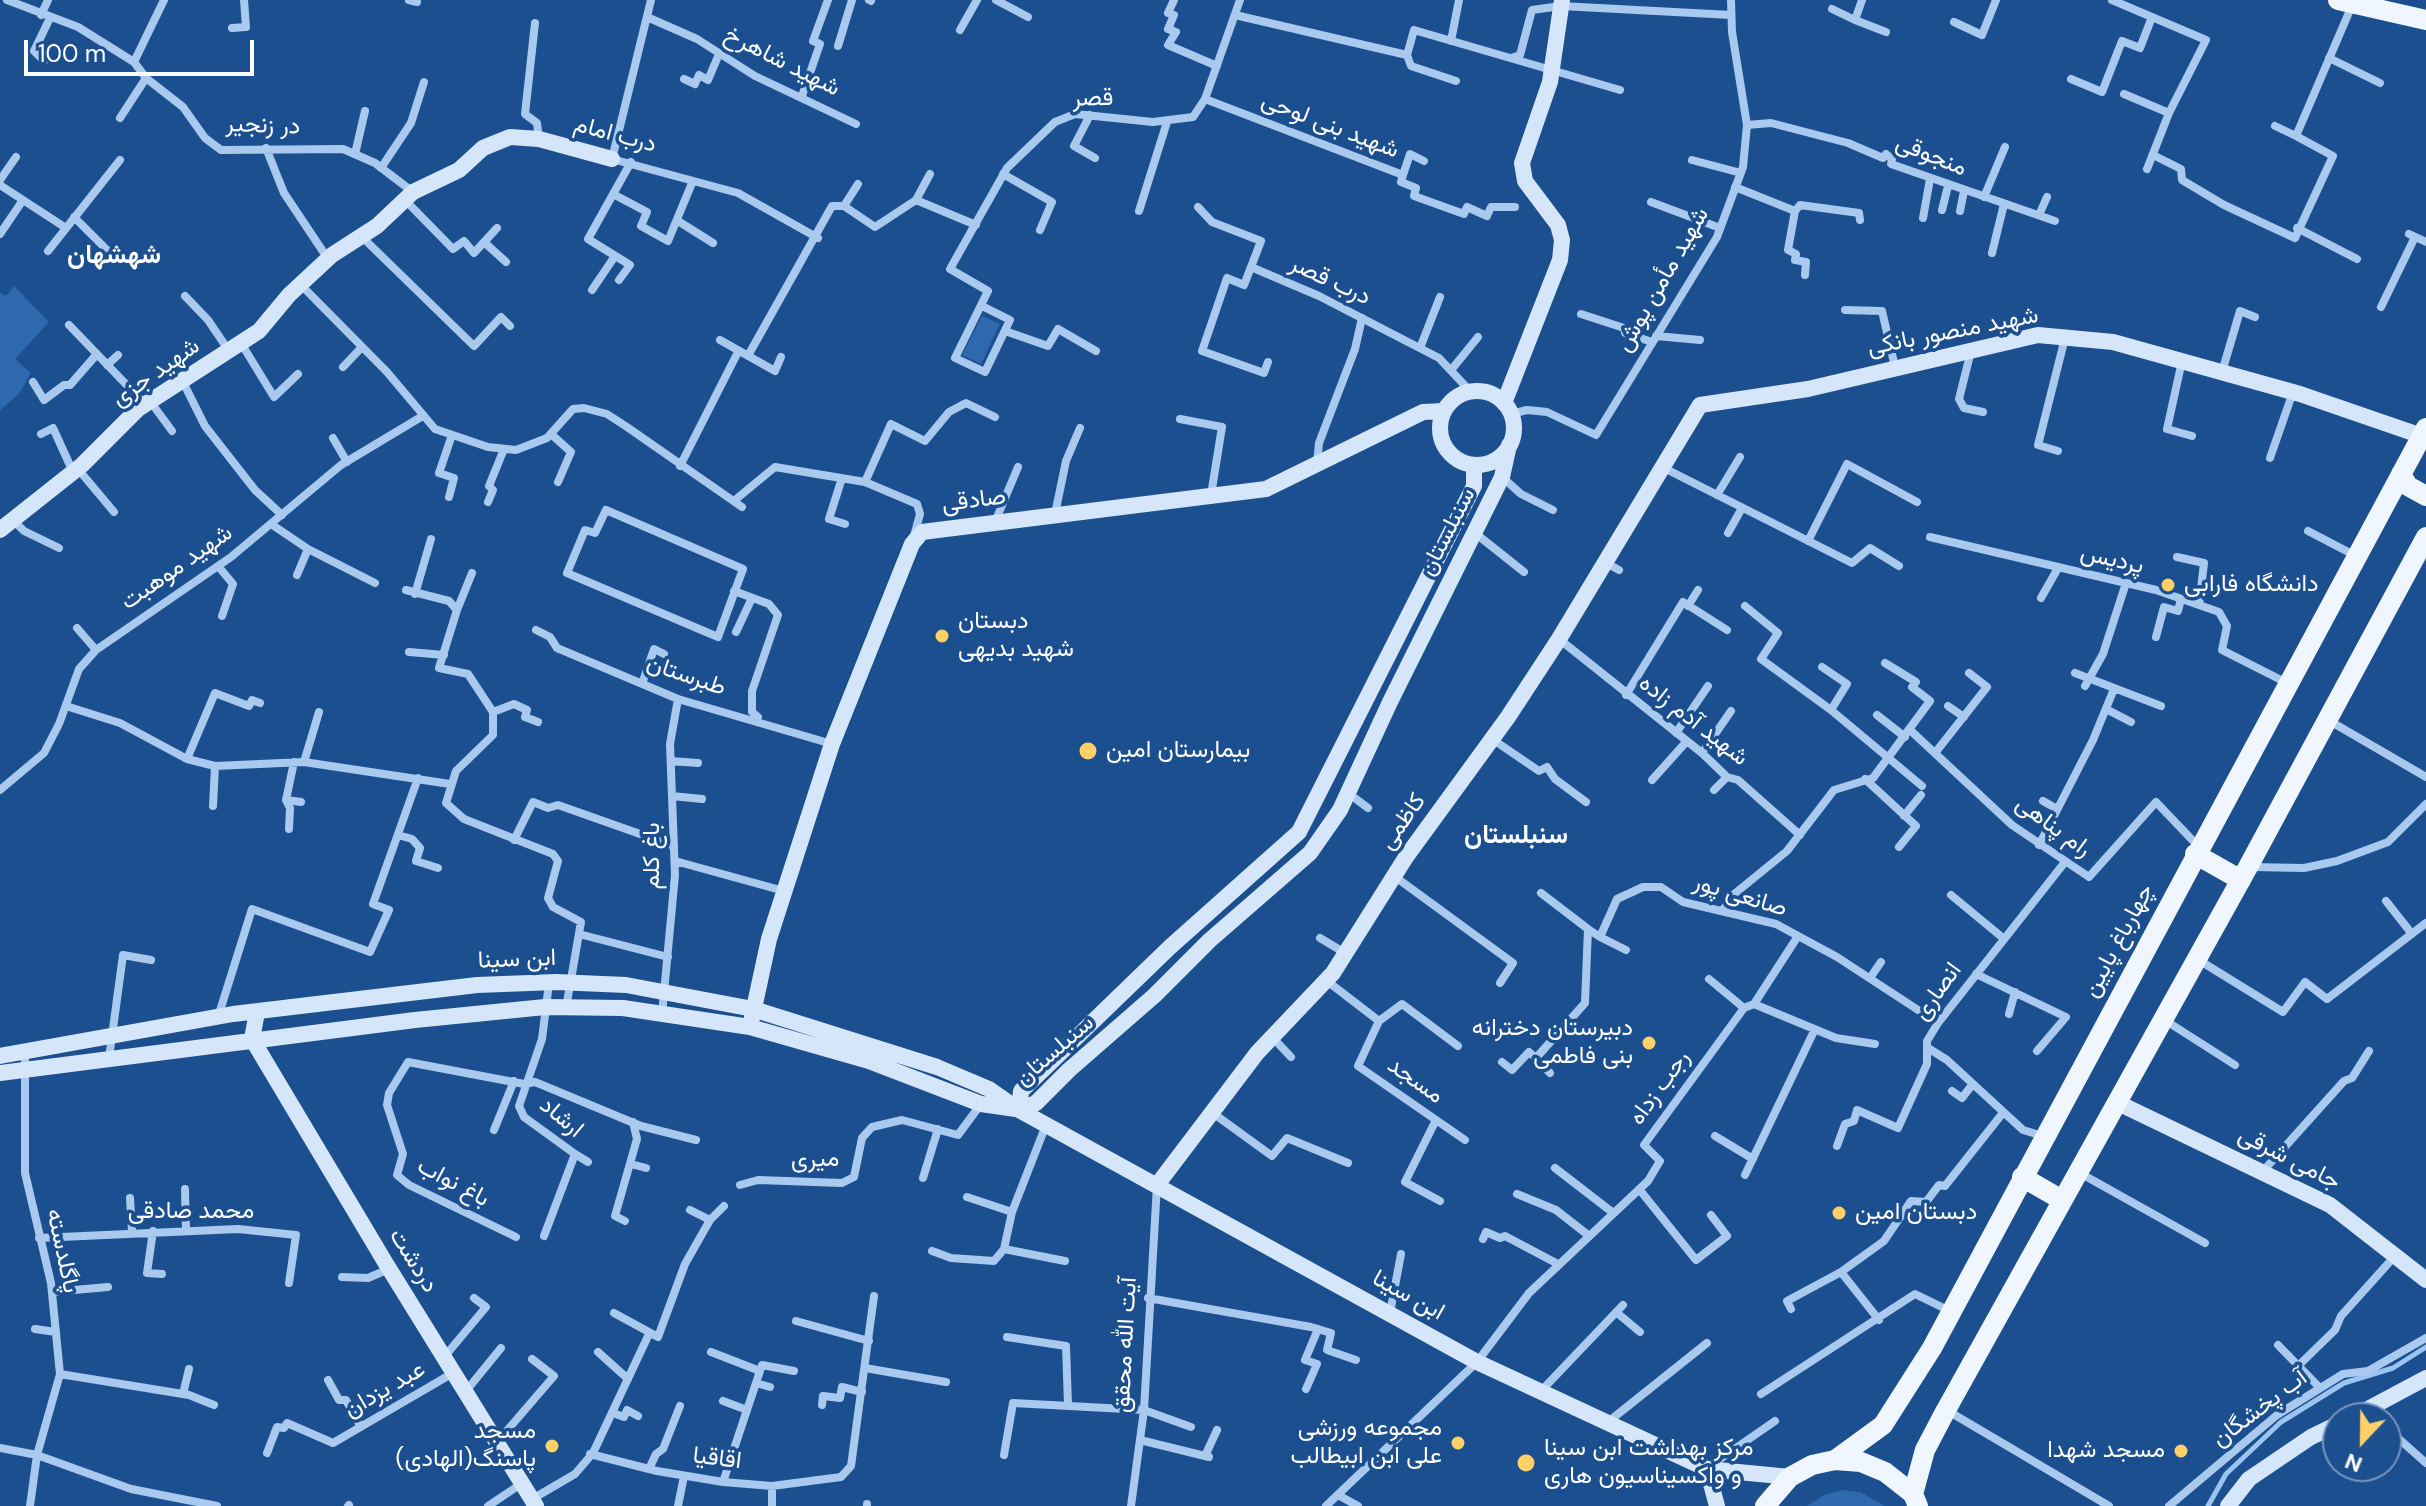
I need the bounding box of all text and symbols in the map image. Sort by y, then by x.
street label: شهید شاهرخ [719,21,845,103]
scale bar [28,24,258,74]
text: 100 m [38,38,106,69]
street label: قصر [1072,84,1114,114]
street label: شهید بنی لوحی [1257,87,1403,165]
street label: در زنجیر [225,110,301,142]
street label: درب امام [571,110,659,160]
street label: منجوقی [1891,129,1971,183]
street label: شهید مأمن پوش [1610,203,1716,357]
district label: شهشهان [67,240,161,272]
street label: درب قصر [1285,250,1375,312]
street label: شهید منصور بانکی [1865,301,2041,363]
street label: شهید جزی [106,332,206,414]
street label: صادقی [940,483,1008,519]
street label: سنبلستان [1414,483,1482,581]
street label: شهید موهبت [116,519,238,617]
street label: پردیس [2077,539,2147,581]
place label: دانشگاه فارابی [2184,571,2319,599]
marker: دانشگاه فارابی [2159,576,2177,594]
place label: دبستان شهید بدیهی [958,608,1074,664]
marker: دبستان شهید بدیهی [933,627,951,645]
street label: طبرستان [643,649,729,703]
street label: شهید آدم زاده [1632,669,1754,773]
place label: بیمارستان امین [1106,737,1250,765]
marker: بیمارستان امین [1077,740,1099,762]
street label: کاظمی [1373,788,1433,856]
street label: رام پناهی [2009,790,2097,864]
district label: سنبلستان [1464,820,1568,852]
street label: باغ کلم [639,823,667,889]
street label: صانعی پور [1690,868,1790,924]
street label: چهارباغ پایین [2077,879,2161,1003]
street label: ابن سینا [477,944,557,976]
street label: انصاری [1907,957,1969,1027]
street label: سنبلستان [1010,1009,1100,1093]
place label: دبیرستان دخترانه بنی فاطمی [1472,1015,1633,1071]
marker: دبیرستان دخترانه بنی فاطمی [1640,1034,1658,1052]
street label: رجب زداه [1623,1045,1697,1131]
street label: مسجد [1381,1051,1449,1111]
street label: ارشاد [533,1091,589,1145]
street label: جامی شرقی [2233,1121,2345,1197]
street label: میری [790,1145,840,1175]
street label: باغ نواب [412,1152,494,1214]
street label: محمد صادقی [128,1198,254,1226]
place label: دبستان امین [1855,1199,1977,1227]
marker: دبستان امین [1830,1204,1848,1222]
street label: پاگلدسته [39,1206,85,1296]
street label: دردشت [382,1223,444,1299]
street label: ابن سینا [1367,1264,1449,1328]
street label: آیت الله محقق [1108,1276,1144,1414]
street label: عبد یزدان [339,1355,431,1425]
street label: آب پخشگان [2207,1364,2313,1454]
north arrow [2322,1402,2402,1482]
place label: مجموعه ورزشی علی ابن ابیطالب [1291,1415,1442,1471]
place label: مسجد پاسنگ(الهادی) [396,1418,536,1474]
marker: مجموعه ورزشی علی ابن ابیطالب [1449,1434,1467,1452]
place label: مرکز بهداشت ابن سینا و واکسیناسیون هاری [1544,1435,1753,1491]
marker: مسجد پاسنگ(الهادی) [543,1437,561,1455]
place label: مسجد شهدا [2047,1437,2165,1465]
street label: اقاقیا [691,1442,743,1476]
marker: مسجد شهدا [2172,1442,2190,1460]
text: N [2341,1446,2366,1479]
marker: مرکز بهداشت ابن سینا و واکسیناسیون هاری [1515,1452,1537,1474]

